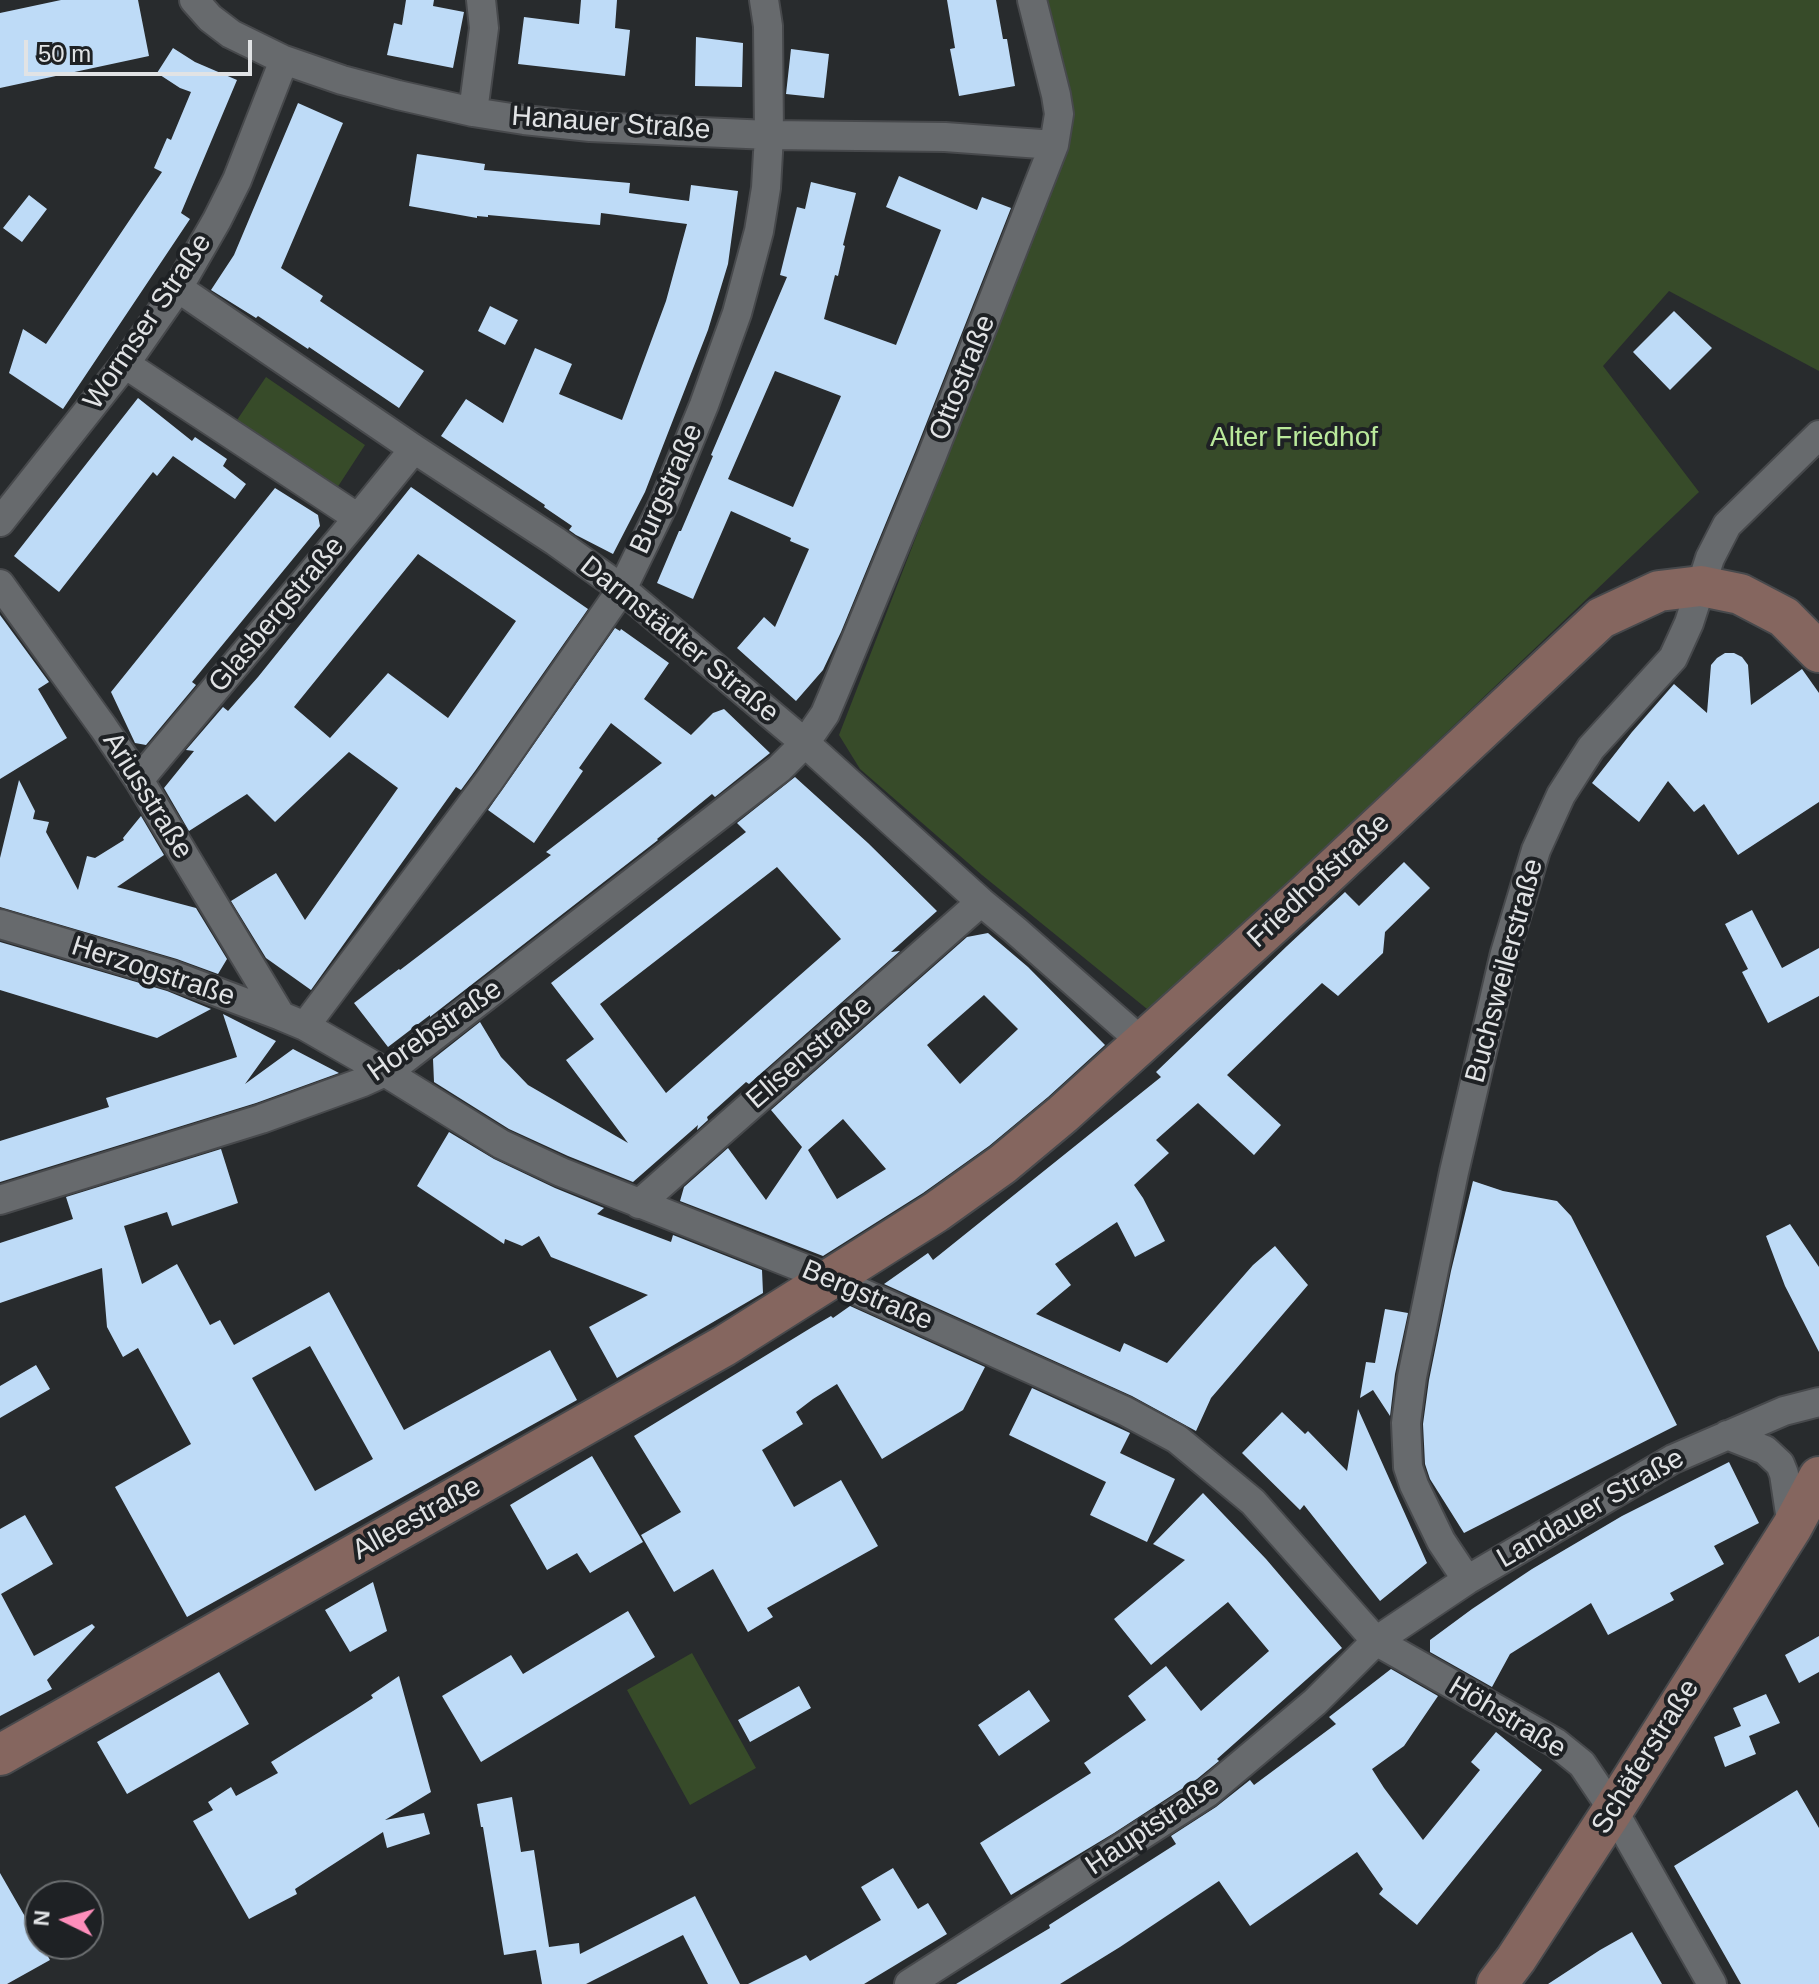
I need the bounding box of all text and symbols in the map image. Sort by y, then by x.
scale bar [28,24,256,74]
text: 50 m [38,40,91,67]
street label: Hanauer Straße [510,100,712,148]
street label: Wormser Straße [77,228,219,416]
street label: Ottostraße [923,310,1003,446]
street label: Burgstraße [623,419,711,559]
park label: Alter Friedhof [1210,421,1378,455]
street label: Glasbergstraße [202,530,352,700]
street label: Darmstädter Straße [573,550,785,730]
street label: Ariusstraße [95,726,199,866]
street label: Friedhofstraße [1241,807,1397,955]
street label: Buchsweilerstraße [1459,855,1551,1087]
street label: Herzogstraße [67,930,239,1014]
street label: Horebstraße [362,973,508,1089]
street label: Elisenstraße [740,989,880,1117]
street label: Bergstraße [797,1253,937,1339]
street label: Landauer Straße [1492,1442,1690,1576]
street label: Alleestraße [347,1470,487,1568]
street label: Höhstraße [1442,1670,1572,1766]
street label: Schäferstraße [1585,1674,1707,1840]
street label: Hauptstraße [1080,1769,1226,1883]
north arrow [24,1880,104,1960]
text: N [28,1909,55,1927]

